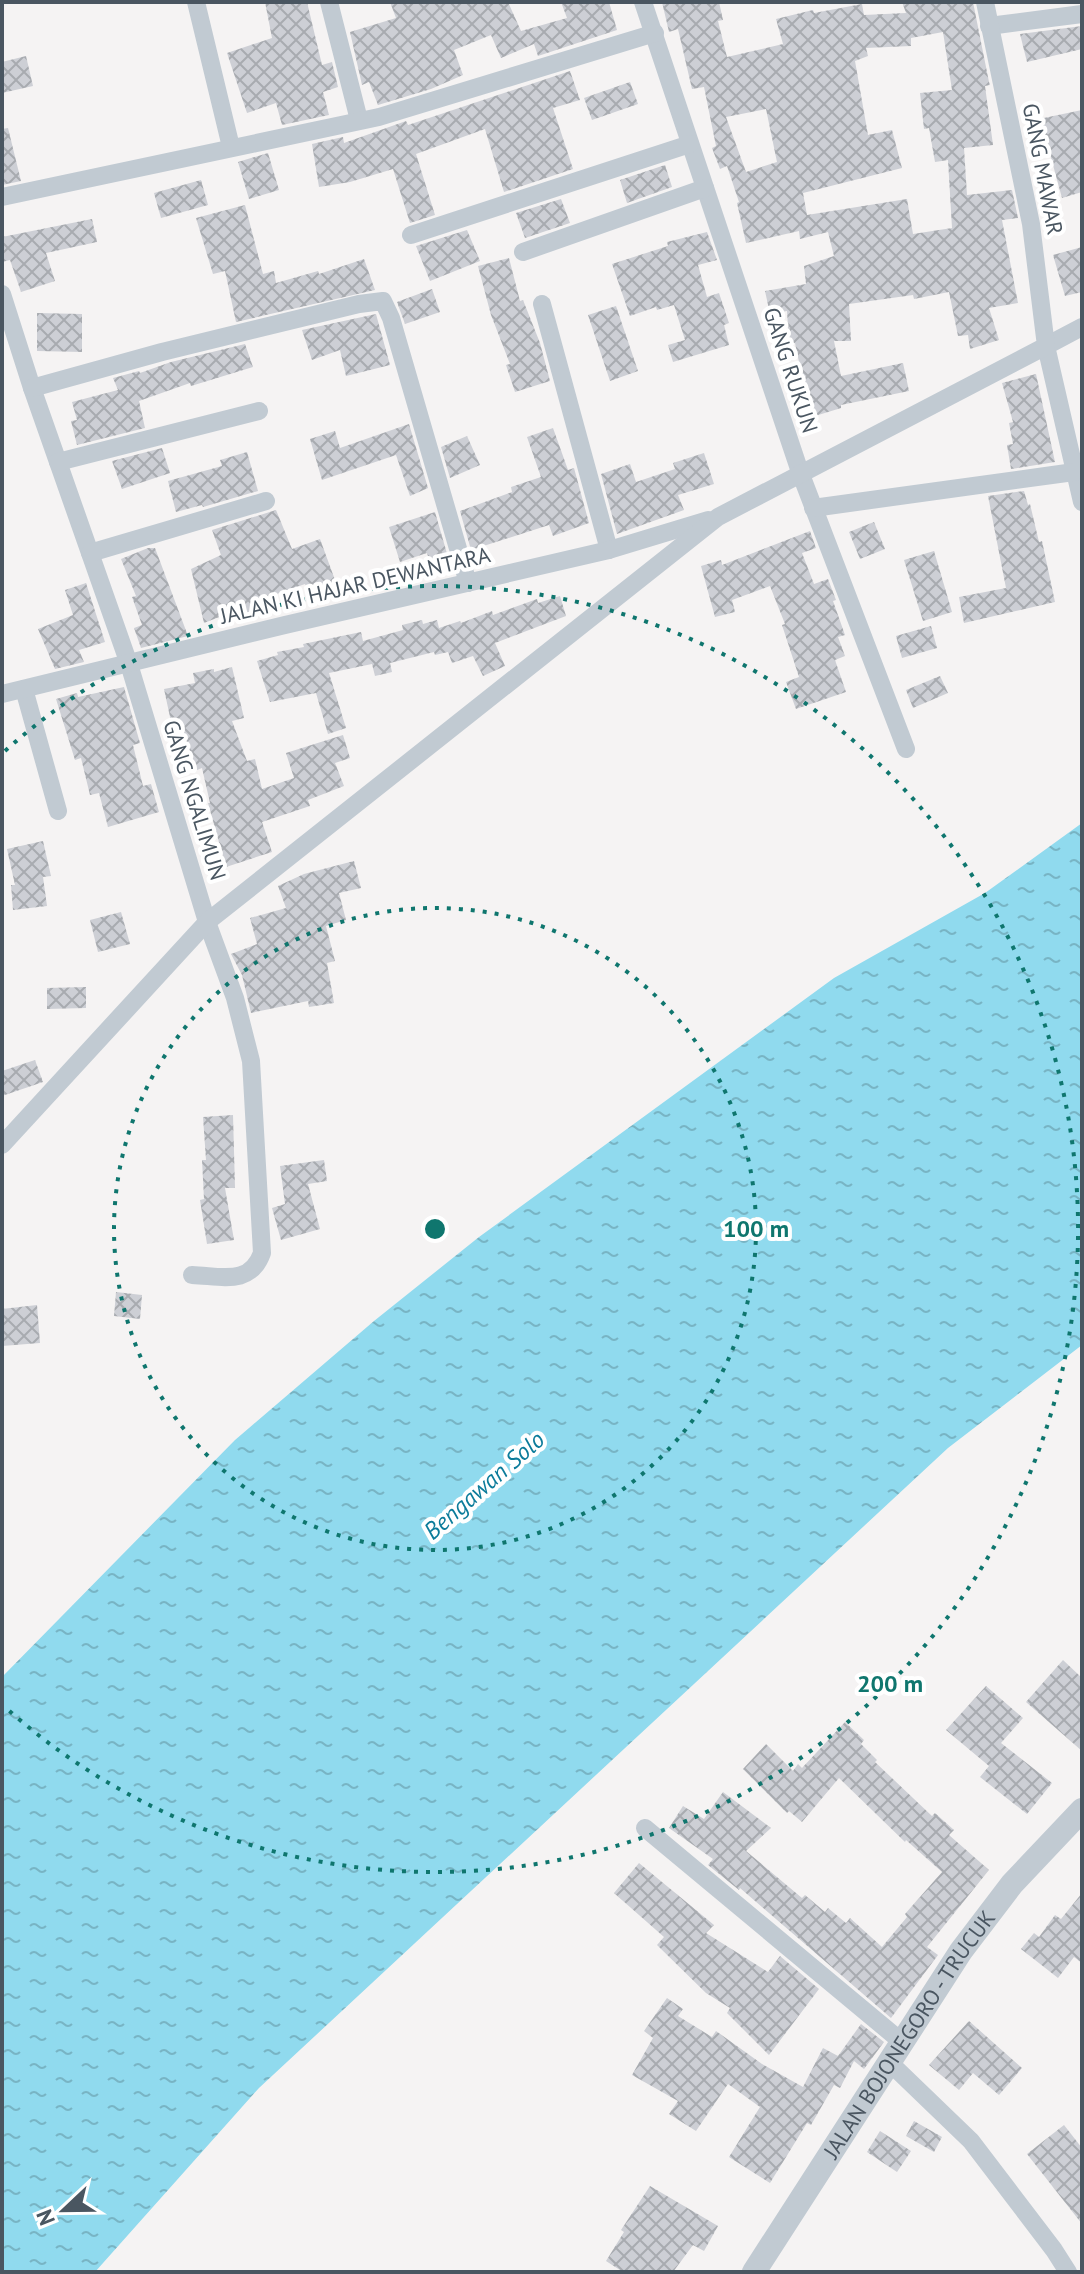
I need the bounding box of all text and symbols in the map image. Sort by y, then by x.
street label: GANG MAWAR [1017,101,1069,237]
street label: GANG RUKUN [758,304,824,436]
street label: JALAN KI HAJAR DEWANTARA [216,540,493,630]
street label: GANG NGALIMUN [157,717,233,883]
text: 100 m [723,1213,789,1244]
centre of rings [421,1215,449,1243]
water label: Bengawan Solo [417,1424,551,1546]
text: 200 m [857,1668,923,1699]
street label: JALAN BOJONEGORO - TRUCUK [817,1904,1001,2164]
north arrow [24,2170,104,2250]
text: N [30,2206,61,2229]

